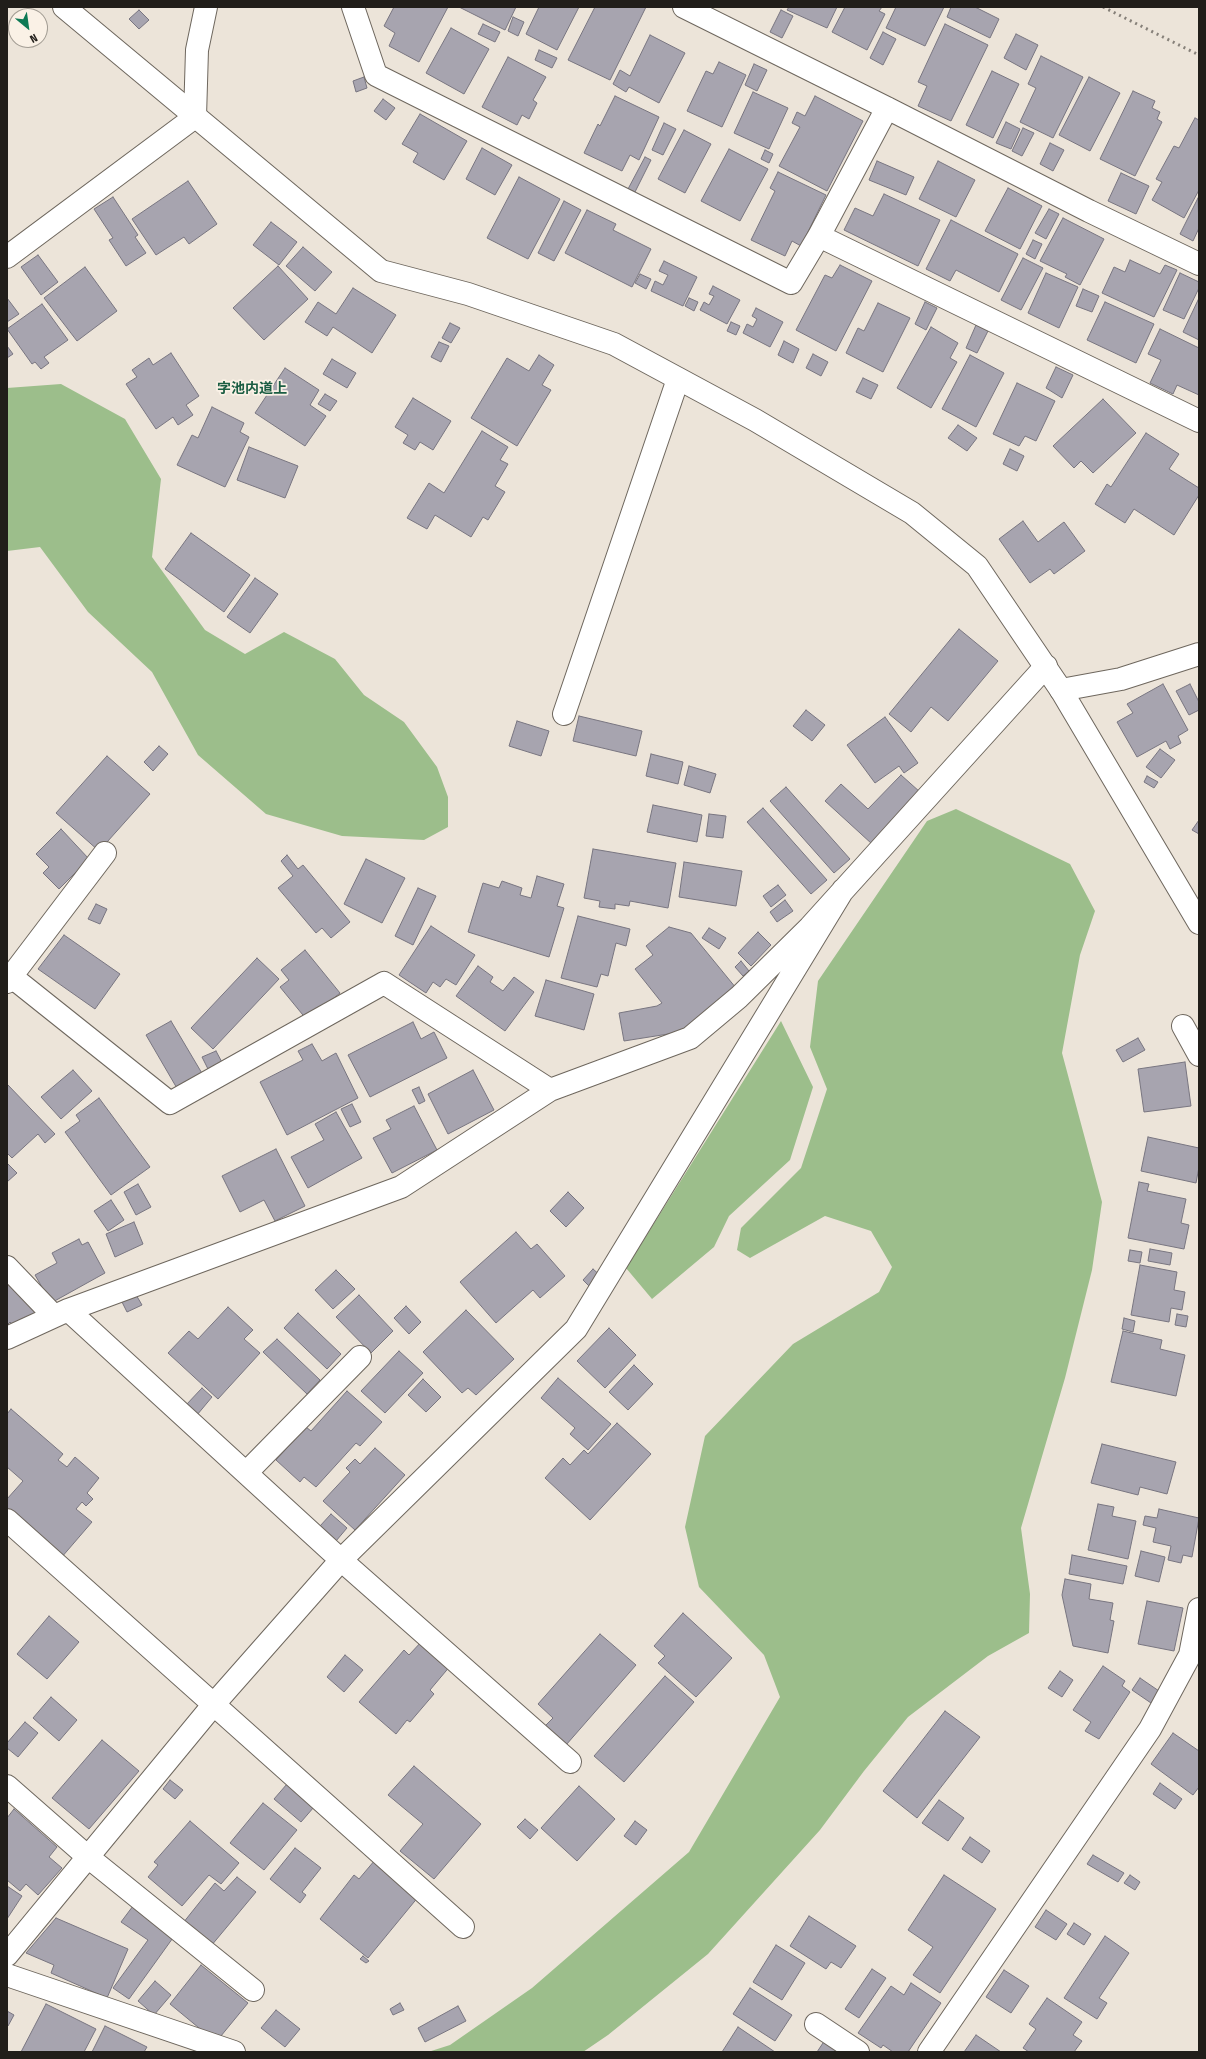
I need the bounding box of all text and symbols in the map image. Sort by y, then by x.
north arrow [8,8,48,48]
text: N [28,31,40,45]
district label: 字池内道上 [217,381,287,397]

